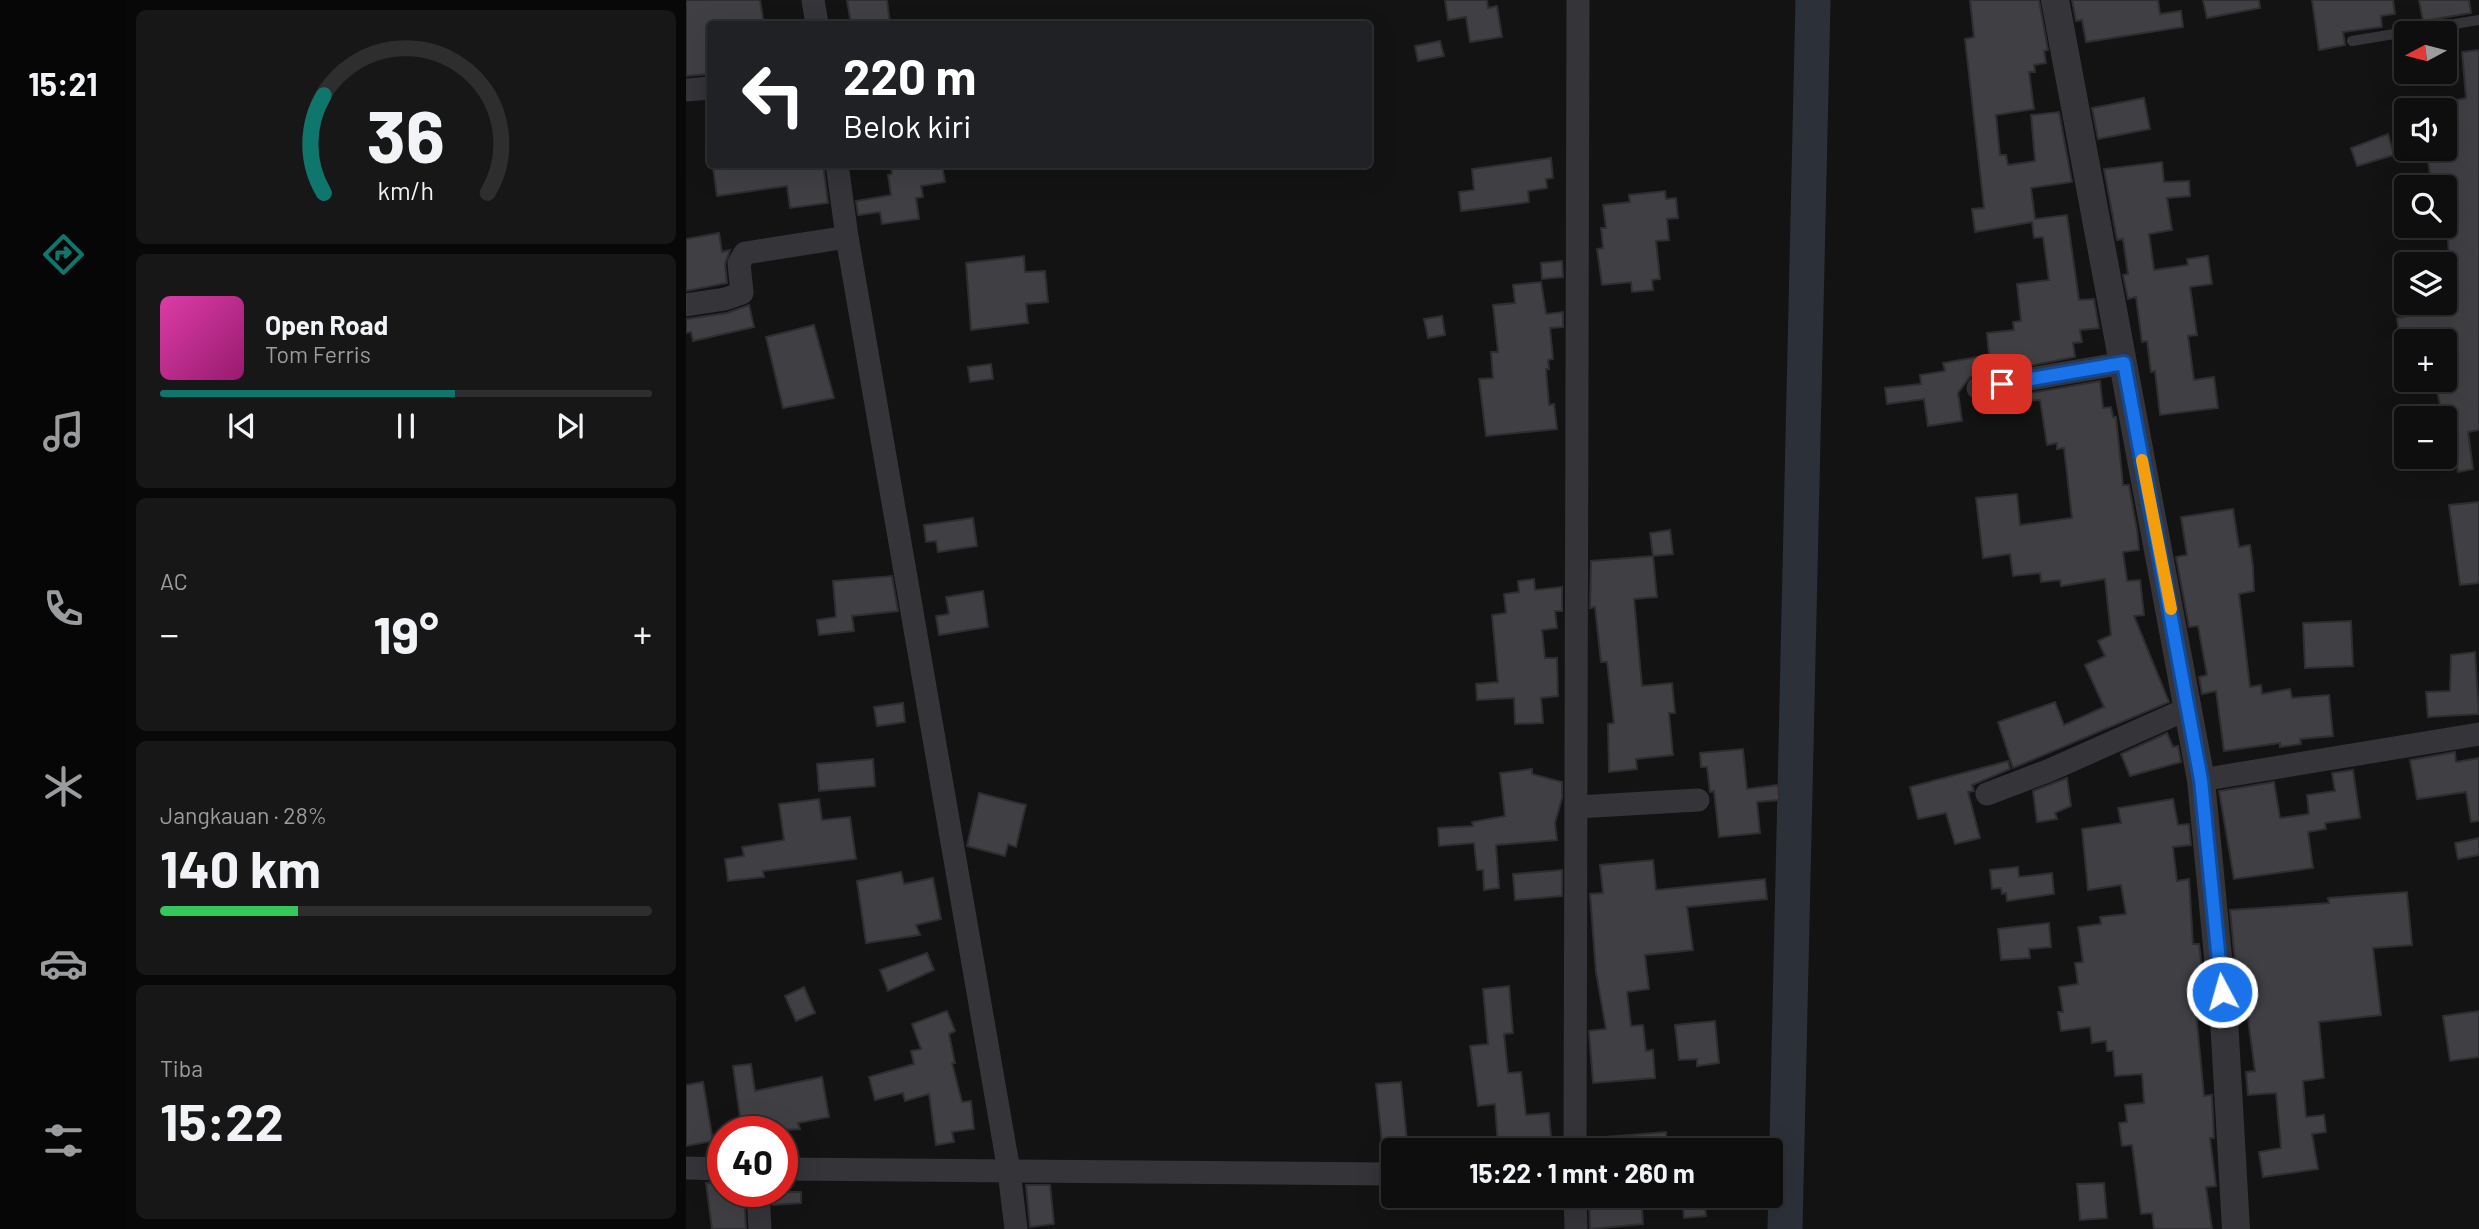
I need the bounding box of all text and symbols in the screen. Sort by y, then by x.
north arrow [2394,21,2457,84]
map controls [2394,21,2457,469]
text: 220 m [843,46,977,105]
icon: left [728,49,819,140]
text: 15:21 [28,64,98,102]
text: 36 [367,90,445,178]
button: sound [2394,98,2457,161]
text: Belok kiri [843,106,971,144]
text: km/h [378,175,434,205]
button: search [2394,175,2457,238]
icon: directions [39,230,88,279]
button: layers [2394,252,2457,315]
text: Open Road [265,309,388,340]
button: + [2394,329,2457,392]
text: Tom Ferris [265,340,371,368]
pin [1972,354,2032,414]
icon: arrive [1983,365,2021,403]
button: − [2394,406,2457,469]
icon: music [39,407,88,456]
icon: previous [223,407,261,445]
icon: pause [387,407,425,445]
icon: next [551,407,589,445]
text: AC [160,567,188,595]
icon: phone [39,584,88,633]
text: 19° [373,602,439,664]
text: − [160,610,179,656]
text: + [633,610,652,656]
icon: climate [39,762,88,811]
text: Jangkauan · 28% [160,801,327,829]
text: 140 km [160,836,321,898]
icon: car [39,939,88,988]
position arrow [2185,955,2259,1029]
text: Tiba [160,1054,203,1082]
text: 15:22 [160,1089,284,1151]
icon: filters [39,1116,88,1165]
speed limit sign: 40 [707,1116,798,1207]
text: 15:22 · 1 mnt · 260 m [1469,1157,1695,1188]

